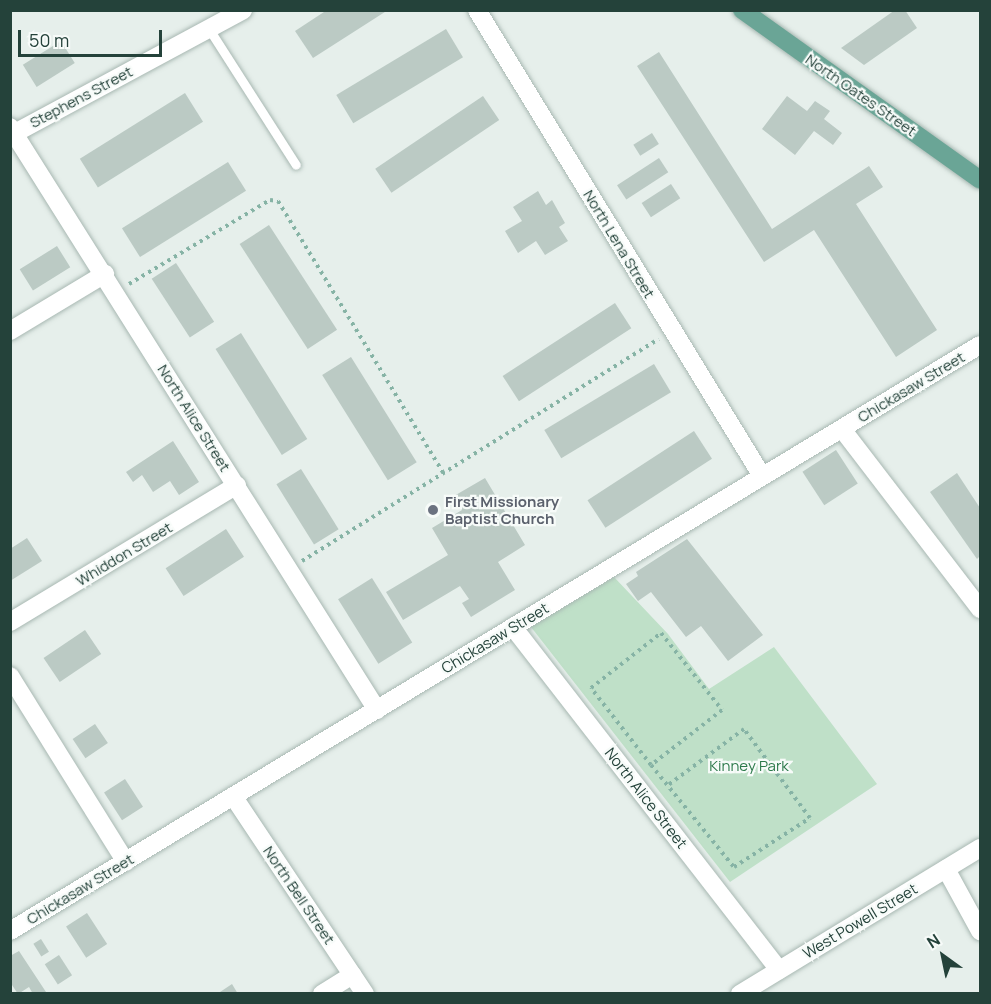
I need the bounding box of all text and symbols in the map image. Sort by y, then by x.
scale bar [21,18,165,56]
text: 50 m [29,28,69,52]
street label: North Oates Street [802,50,920,140]
street label: Stephens Street [27,62,135,132]
street label: North Lena Street [580,187,658,301]
street label: Chickasaw Street [854,348,968,426]
street label: North Alice Street [154,361,234,475]
place label: First Missionary Baptist Church [445,492,559,527]
marker: First Missionary Baptist Church [426,503,440,517]
street label: Whiddon Street [73,518,175,590]
street label: Chickasaw Street [438,599,552,677]
street label: North Alice Street [601,744,691,852]
park label: Kinney Park [709,757,789,775]
street label: North Bell Street [260,843,338,947]
street label: Chickasaw Street [23,850,137,928]
street label: West Powell Street [799,880,921,962]
north arrow [913,926,973,986]
text: N [922,929,944,953]

